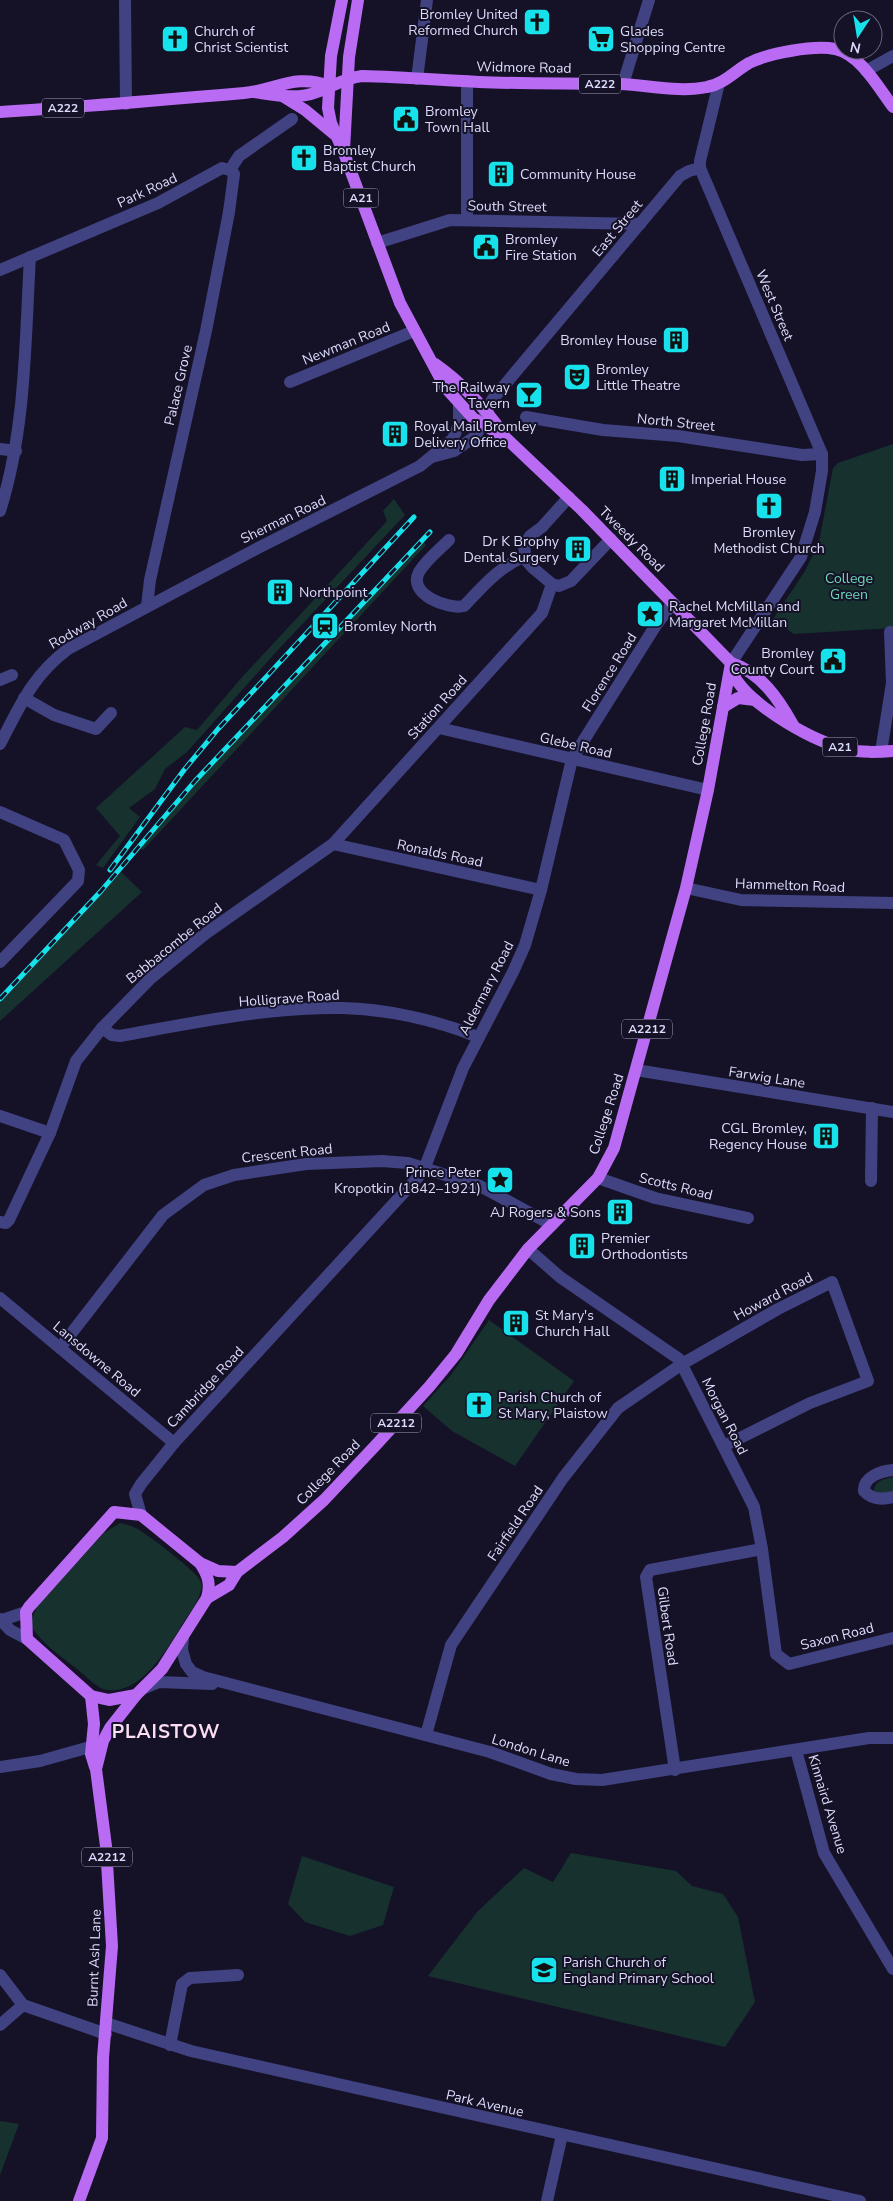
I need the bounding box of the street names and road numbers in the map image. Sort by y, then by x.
street label: Widmore Road [476,57,572,78]
road number: A222 [579,74,621,94]
road number: A222 [42,99,84,118]
street label: Park Road [114,168,180,213]
road number: A21 [344,188,378,208]
street label: South Street [467,196,547,217]
street label: East Street [588,196,647,261]
street label: West Street [751,267,798,344]
street label: Newman Road [300,317,393,370]
street label: Palace Grove [160,343,197,427]
street label: North Street [636,409,716,436]
street label: Sherman Road [237,491,329,548]
street label: Tweedy Road [595,502,669,576]
street label: Rodway Road [46,593,131,654]
street label: Florence Road [578,629,641,715]
street label: Station Road [403,671,472,744]
street label: College Road [688,681,721,767]
street label: Glebe Road [538,728,614,763]
road number: A21 [822,738,858,756]
street label: Ronalds Road [395,835,485,872]
street label: Hammelton Road [735,874,845,897]
street label: Babbacombe Road [122,899,226,988]
street label: Aldermary Road [455,938,518,1038]
street label: Holligrave Road [238,985,340,1012]
road number: A2212 [622,1020,672,1038]
street label: Farwig Lane [727,1062,807,1093]
street label: College Road [584,1071,629,1157]
street label: Crescent Road [241,1139,333,1168]
street label: Scotts Road [637,1168,715,1205]
street label: Howard Road [731,1268,816,1325]
street label: Lansdowne Road [49,1317,144,1402]
street label: Cambridge Road [163,1342,248,1432]
street label: Morgan Road [697,1374,752,1458]
road number: A2212 [371,1414,421,1432]
street label: College Road [292,1435,364,1509]
street label: Fairfield Road [483,1482,548,1565]
street label: Gilbert Road [653,1585,682,1667]
street label: Saxon Road [798,1618,876,1655]
street label: London Lane [489,1730,572,1771]
street label: Kinnaird Avenue [803,1752,852,1856]
road number: A2212 [82,1848,132,1866]
street label: Burnt Ash Lane [83,1909,106,2007]
street label: Park Avenue [444,2085,526,2122]

